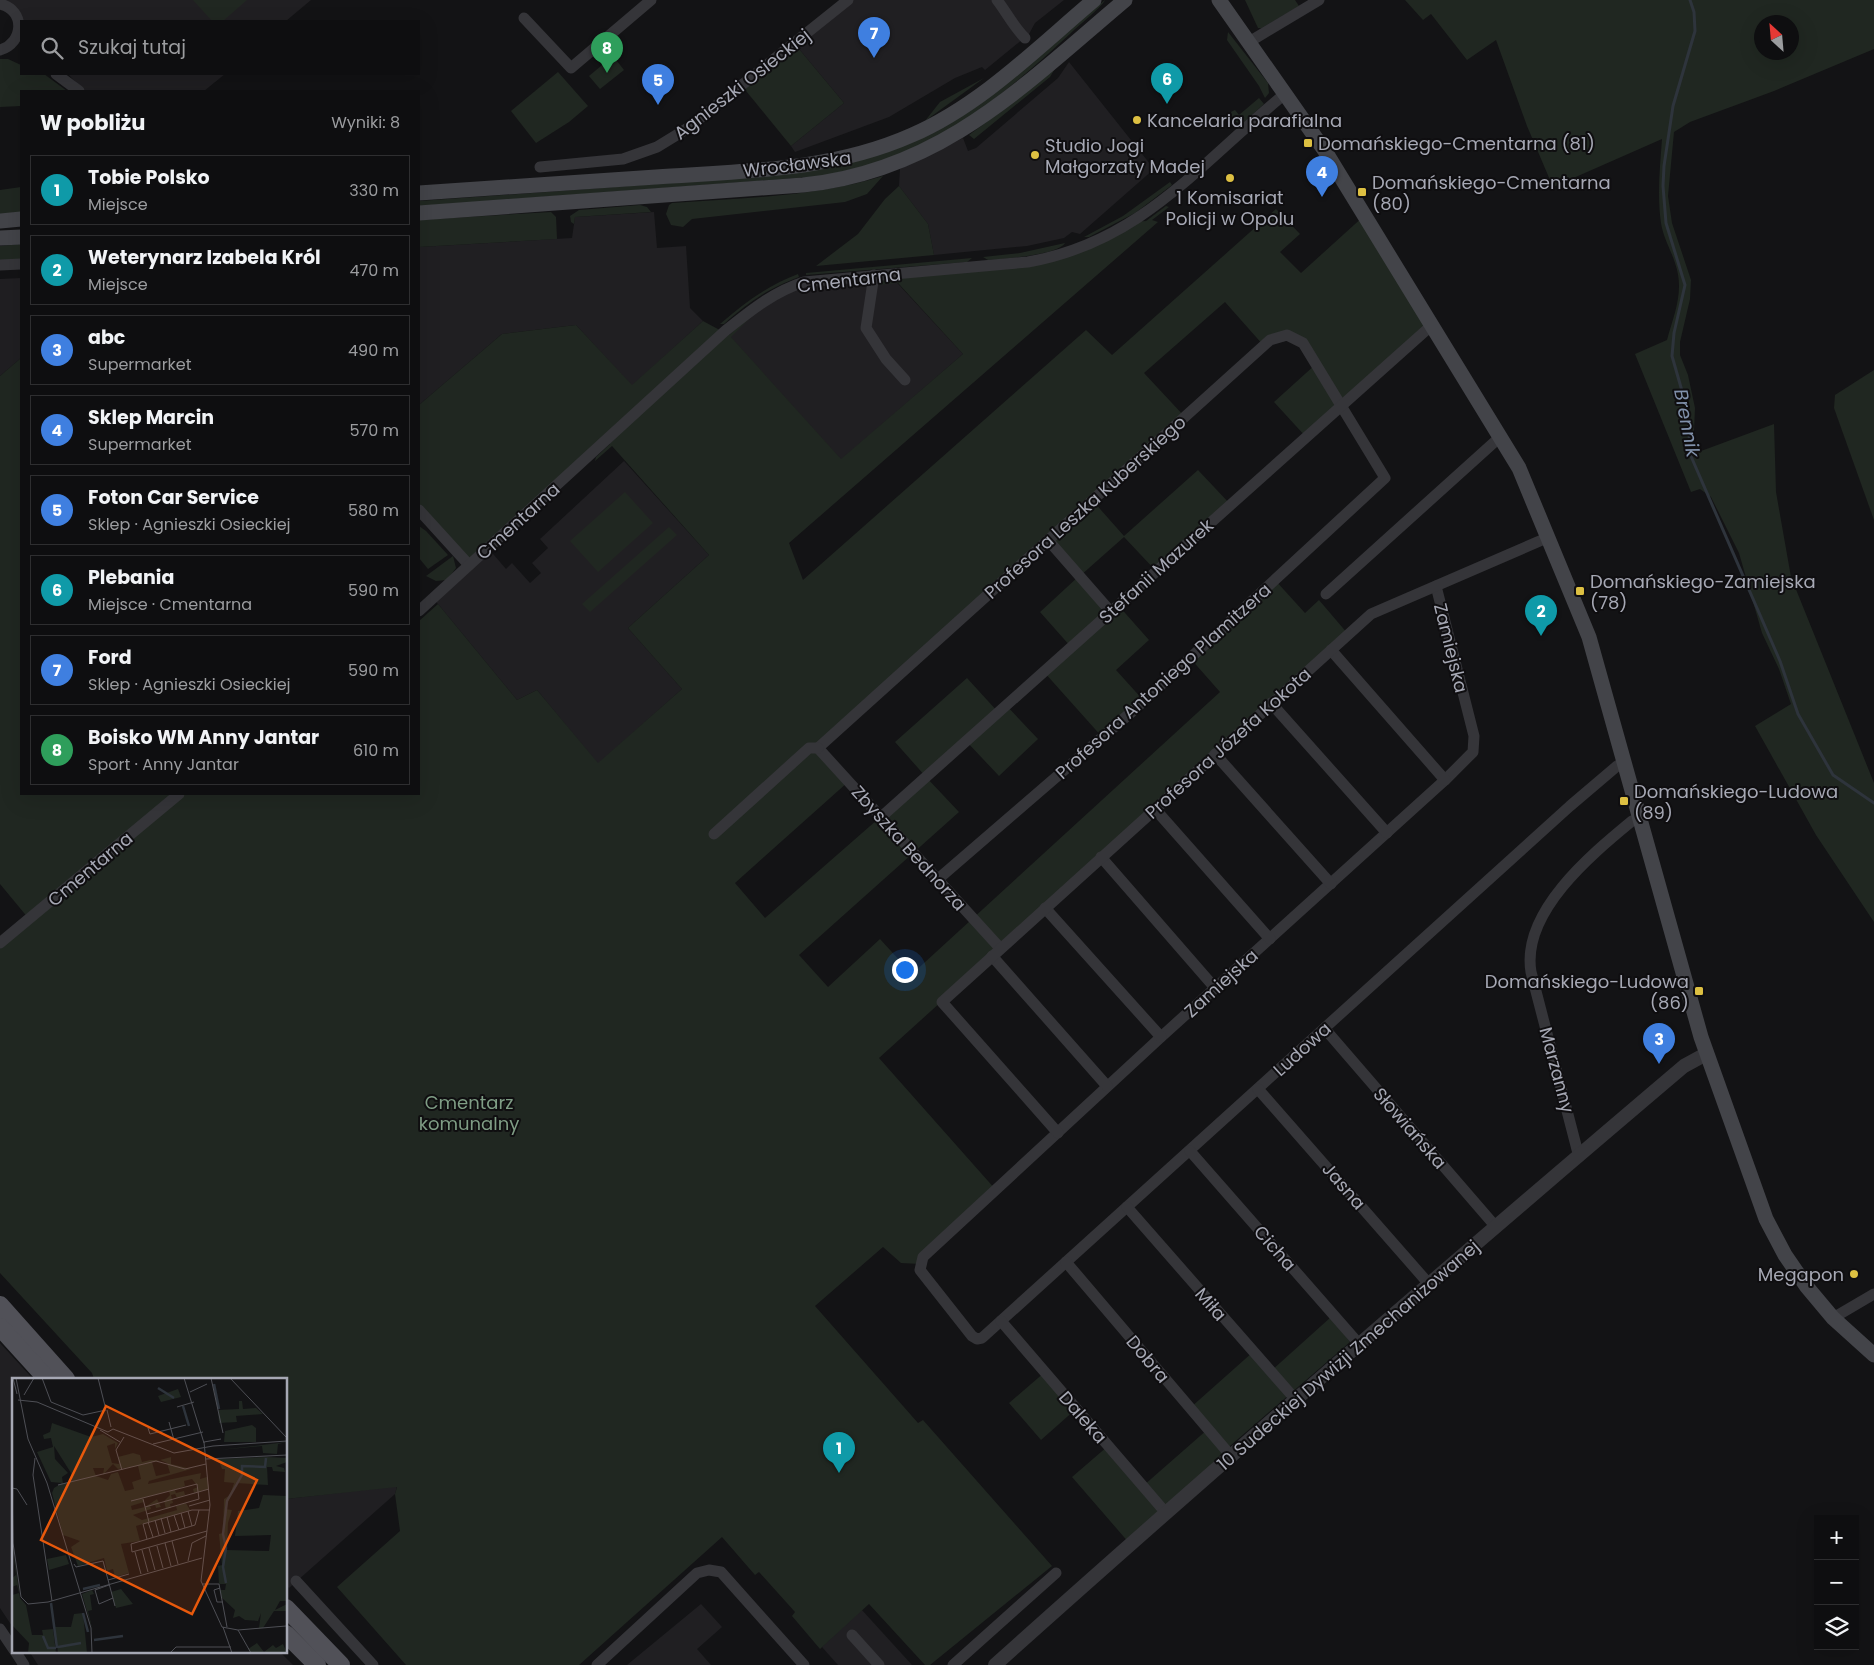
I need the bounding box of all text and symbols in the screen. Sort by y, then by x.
north arrow [1754,15,1799,60]
pin: 7 [858,17,890,58]
search box [20,20,420,75]
street label: Agnieszki Osieckiej [669,23,815,145]
pin: 8 [591,32,623,73]
icon: search [38,34,66,62]
text: Szukaj tutaj [78,34,186,61]
pin: 6 [1151,63,1183,104]
pin: 5 [642,64,674,105]
text: W pobliżu [40,108,145,137]
place label: Kancelaria parafialna [1147,108,1342,133]
text: Wyniki: 8 [331,111,400,134]
marker: Kancelaria parafialna [1131,114,1143,126]
place label: Domańskiego-Cmentarna (81) [1318,131,1595,156]
place label: Studio Jogi Małgorzaty Madej [1045,133,1205,179]
marker: Domańskiego-Cmentarna (81) [1302,137,1314,149]
street label: Wrocławska [741,145,853,183]
marker: Studio Jogi Małgorzaty Madej [1029,149,1041,161]
pin: 4 [1306,156,1338,197]
text: Tobie Polsko [88,164,210,191]
place label: Domańskiego-Cmentarna (80) [1372,170,1611,216]
marker: 1 Komisariat Policji w Opolu [1224,172,1236,184]
text: 1 [54,179,60,202]
text: 330 m [349,179,399,202]
place label: 1 Komisariat Policji w Opolu [1166,185,1294,231]
marker: Domańskiego-Cmentarna (80) [1356,186,1368,198]
text: Miejsce [88,193,148,216]
text: Weterynarz Izabela Król [88,244,321,271]
text: 2 [52,259,62,282]
text: 470 m [349,259,399,282]
street label: Cmentarna [796,261,902,299]
text: Miejsce [88,273,148,296]
text: abc [88,324,125,351]
text: 3 [52,339,62,362]
text: 490 m [348,339,399,362]
text: Supermarket [88,353,192,376]
water label: Brennik [1667,386,1707,461]
text: Sklep Marcin [88,404,214,431]
street label: Profesora Leszka Kuberskiego [979,410,1191,604]
text: 4 [52,419,62,442]
text: 570 m [349,419,399,442]
text: Supermarket [88,433,192,456]
street label: Cmentarna [471,477,565,565]
text: Foton Car Service [88,484,259,511]
text: 5 [52,499,62,522]
text: 580 m [348,499,399,522]
street label: Stefanii Mazurek [1093,512,1219,629]
text: Sklep · Agnieszki Osieckiej [88,513,291,536]
text: Plebania [88,564,174,591]
place label: Domańskiego-Zamiejska (78) [1590,569,1816,615]
street label: Profesora Antoniego Plamitzera [1050,577,1276,785]
text: 6 [52,579,62,602]
text: 590 m [348,579,399,602]
marker: Domańskiego-Zamiejska (78) [1574,585,1586,597]
text: Miejsce · Cmentarna [88,593,252,616]
pin: 2 [1525,595,1557,636]
street label: Zamiejska [1428,601,1474,695]
text: Ford [88,644,132,671]
text: 7 [53,659,61,682]
text: 590 m [348,659,399,682]
street label: Profesora Józefa Kokota [1140,662,1316,824]
text: Sklep · Agnieszki Osieckiej [88,673,291,696]
text: Boisko WM Anny Jantar [88,724,319,751]
text: 8 [52,739,62,762]
text: 610 m [353,739,399,762]
text: Sport · Anny Jantar [88,753,239,776]
place label: Domańskiego-Ludowa (89) [1634,779,1838,825]
street label: Zbyszka Bednorza [846,780,972,916]
marker: Domańskiego-Ludowa (89) [1618,795,1630,807]
street label: Cmentarna [42,826,138,912]
street label: Zamiejska [1179,943,1263,1023]
your location [892,957,918,983]
place label: Domańskiego-Ludowa (86) [1485,969,1689,1015]
marker: Domańskiego-Ludowa (86) [1693,985,1705,997]
street label: Ludowa [1268,1016,1336,1082]
pin: 3 [1643,1023,1675,1064]
street label: Marzanny [1534,1024,1580,1116]
street label: Słowiańska [1368,1082,1452,1174]
park label: Cmentarz komunalny [419,1090,519,1136]
street label: Jasna [1317,1157,1371,1215]
street label: Cicha [1248,1220,1302,1276]
street label: 10 Sudeckiej Dywizji Zmechanizowanej [1211,1234,1485,1476]
place label: Megapon [1758,1262,1844,1287]
marker: Megapon [1848,1268,1860,1280]
street label: Miła [1190,1282,1232,1326]
street label: Dobra [1121,1330,1175,1388]
inset map [12,1378,288,1652]
street label: Daleka [1053,1385,1113,1449]
pin: 1 [823,1432,855,1473]
map controls [1814,1515,1859,1650]
button: + [1814,1515,1859,1560]
button: − [1814,1560,1859,1605]
button: layers [1814,1605,1859,1650]

